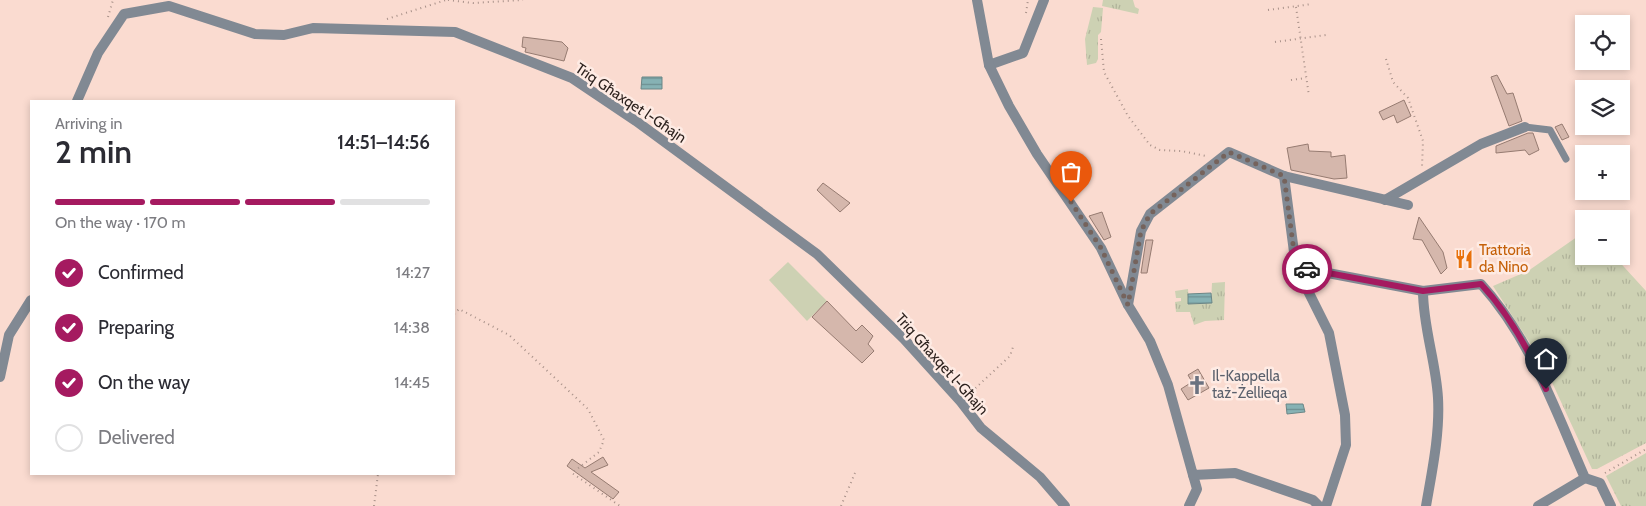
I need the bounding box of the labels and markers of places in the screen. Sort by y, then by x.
pin [1050,151,1092,202]
place label: Trattoria da Nino [1479,241,1532,276]
restaurant icon: Trattoria da Nino [1453,248,1475,270]
pin [1525,338,1567,389]
place label: Il-Kappella taż-Żellieqa [1212,367,1288,402]
church icon: Il-Kappella taż-Żellieqa [1186,374,1208,396]

